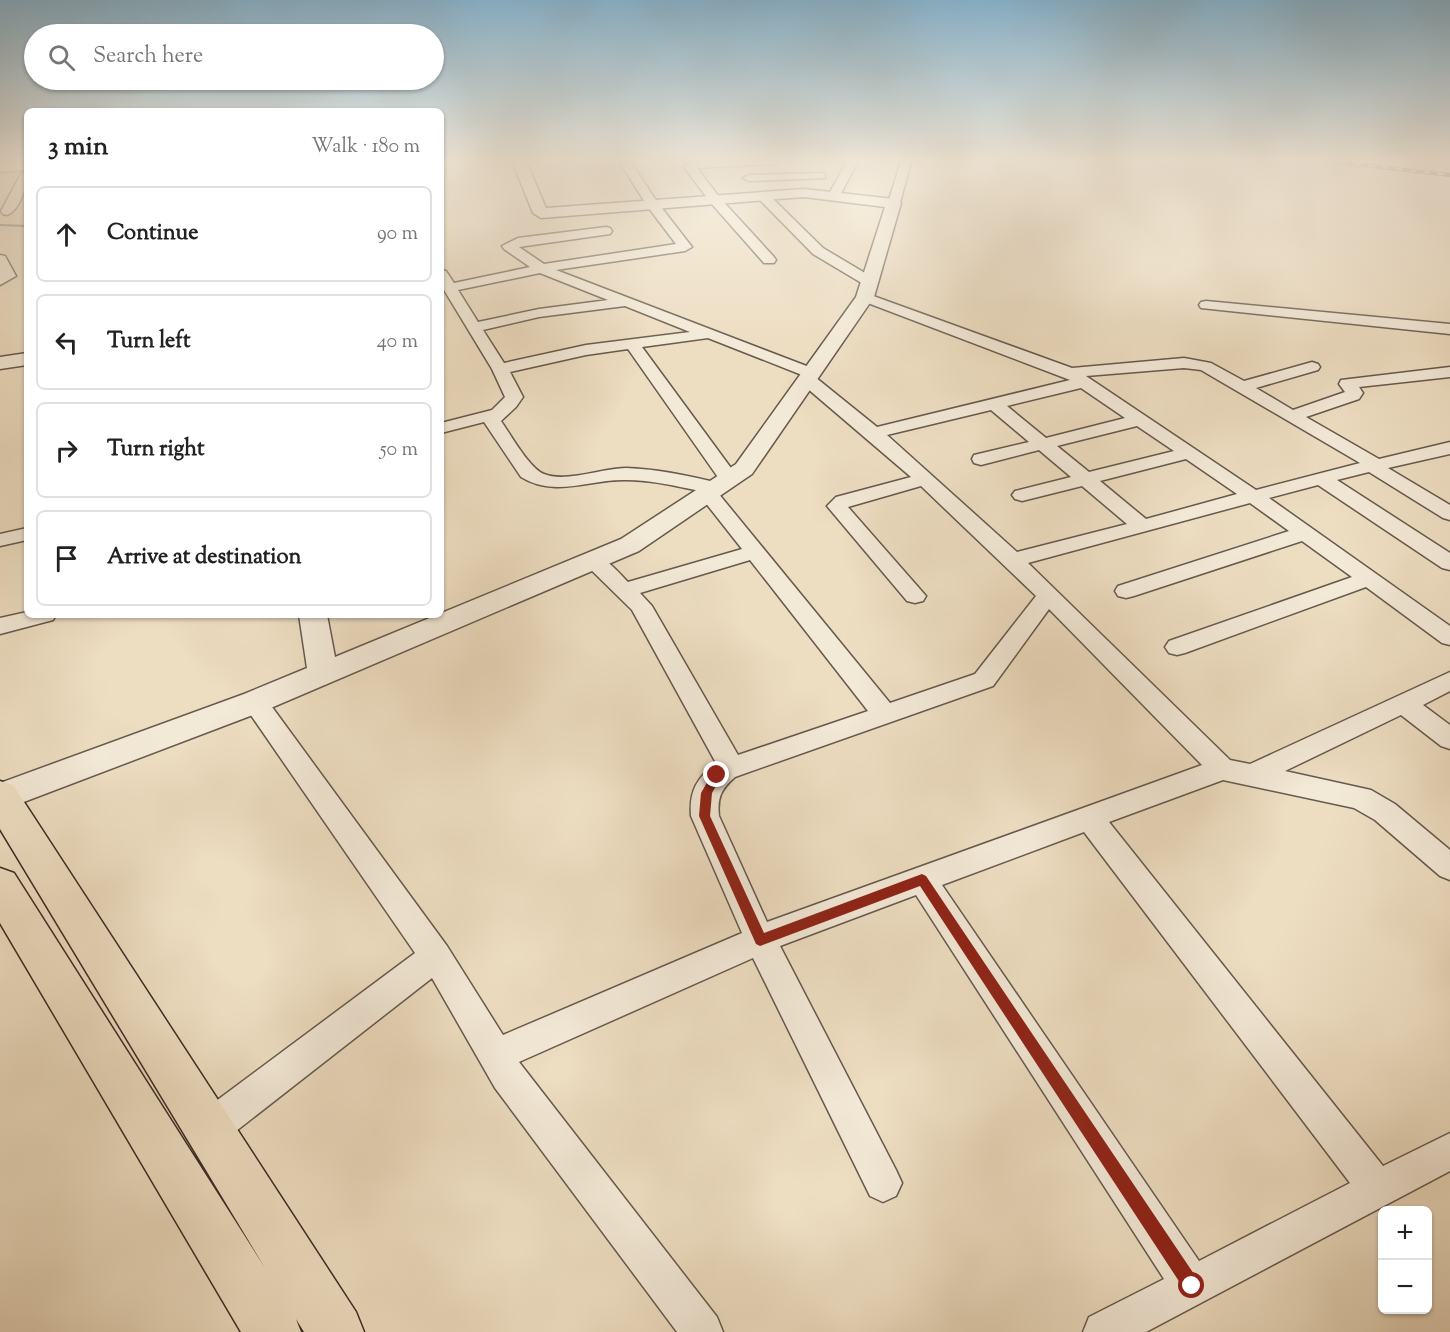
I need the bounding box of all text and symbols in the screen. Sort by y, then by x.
search box [24,24,444,90]
icon: search [45,41,78,74]
text: Search here [93,41,203,73]
text: 3 min [48,129,108,166]
text: Walk · 180 m [311,133,420,162]
icon: ahead [50,218,83,251]
text: Continue [107,218,198,250]
text: 90 m [377,220,418,249]
icon: left [50,326,83,359]
text: Turn left [107,326,190,358]
text: 40 m [377,328,418,357]
icon: right [50,434,83,467]
text: Turn right [107,434,204,466]
text: 50 m [380,436,418,465]
icon: arrive [50,542,83,575]
text: Arrive at destination [107,542,302,574]
route end [703,761,729,787]
map controls [1378,1206,1432,1314]
button: + [1378,1206,1432,1260]
button: − [1378,1260,1432,1314]
route start [1178,1272,1204,1298]

